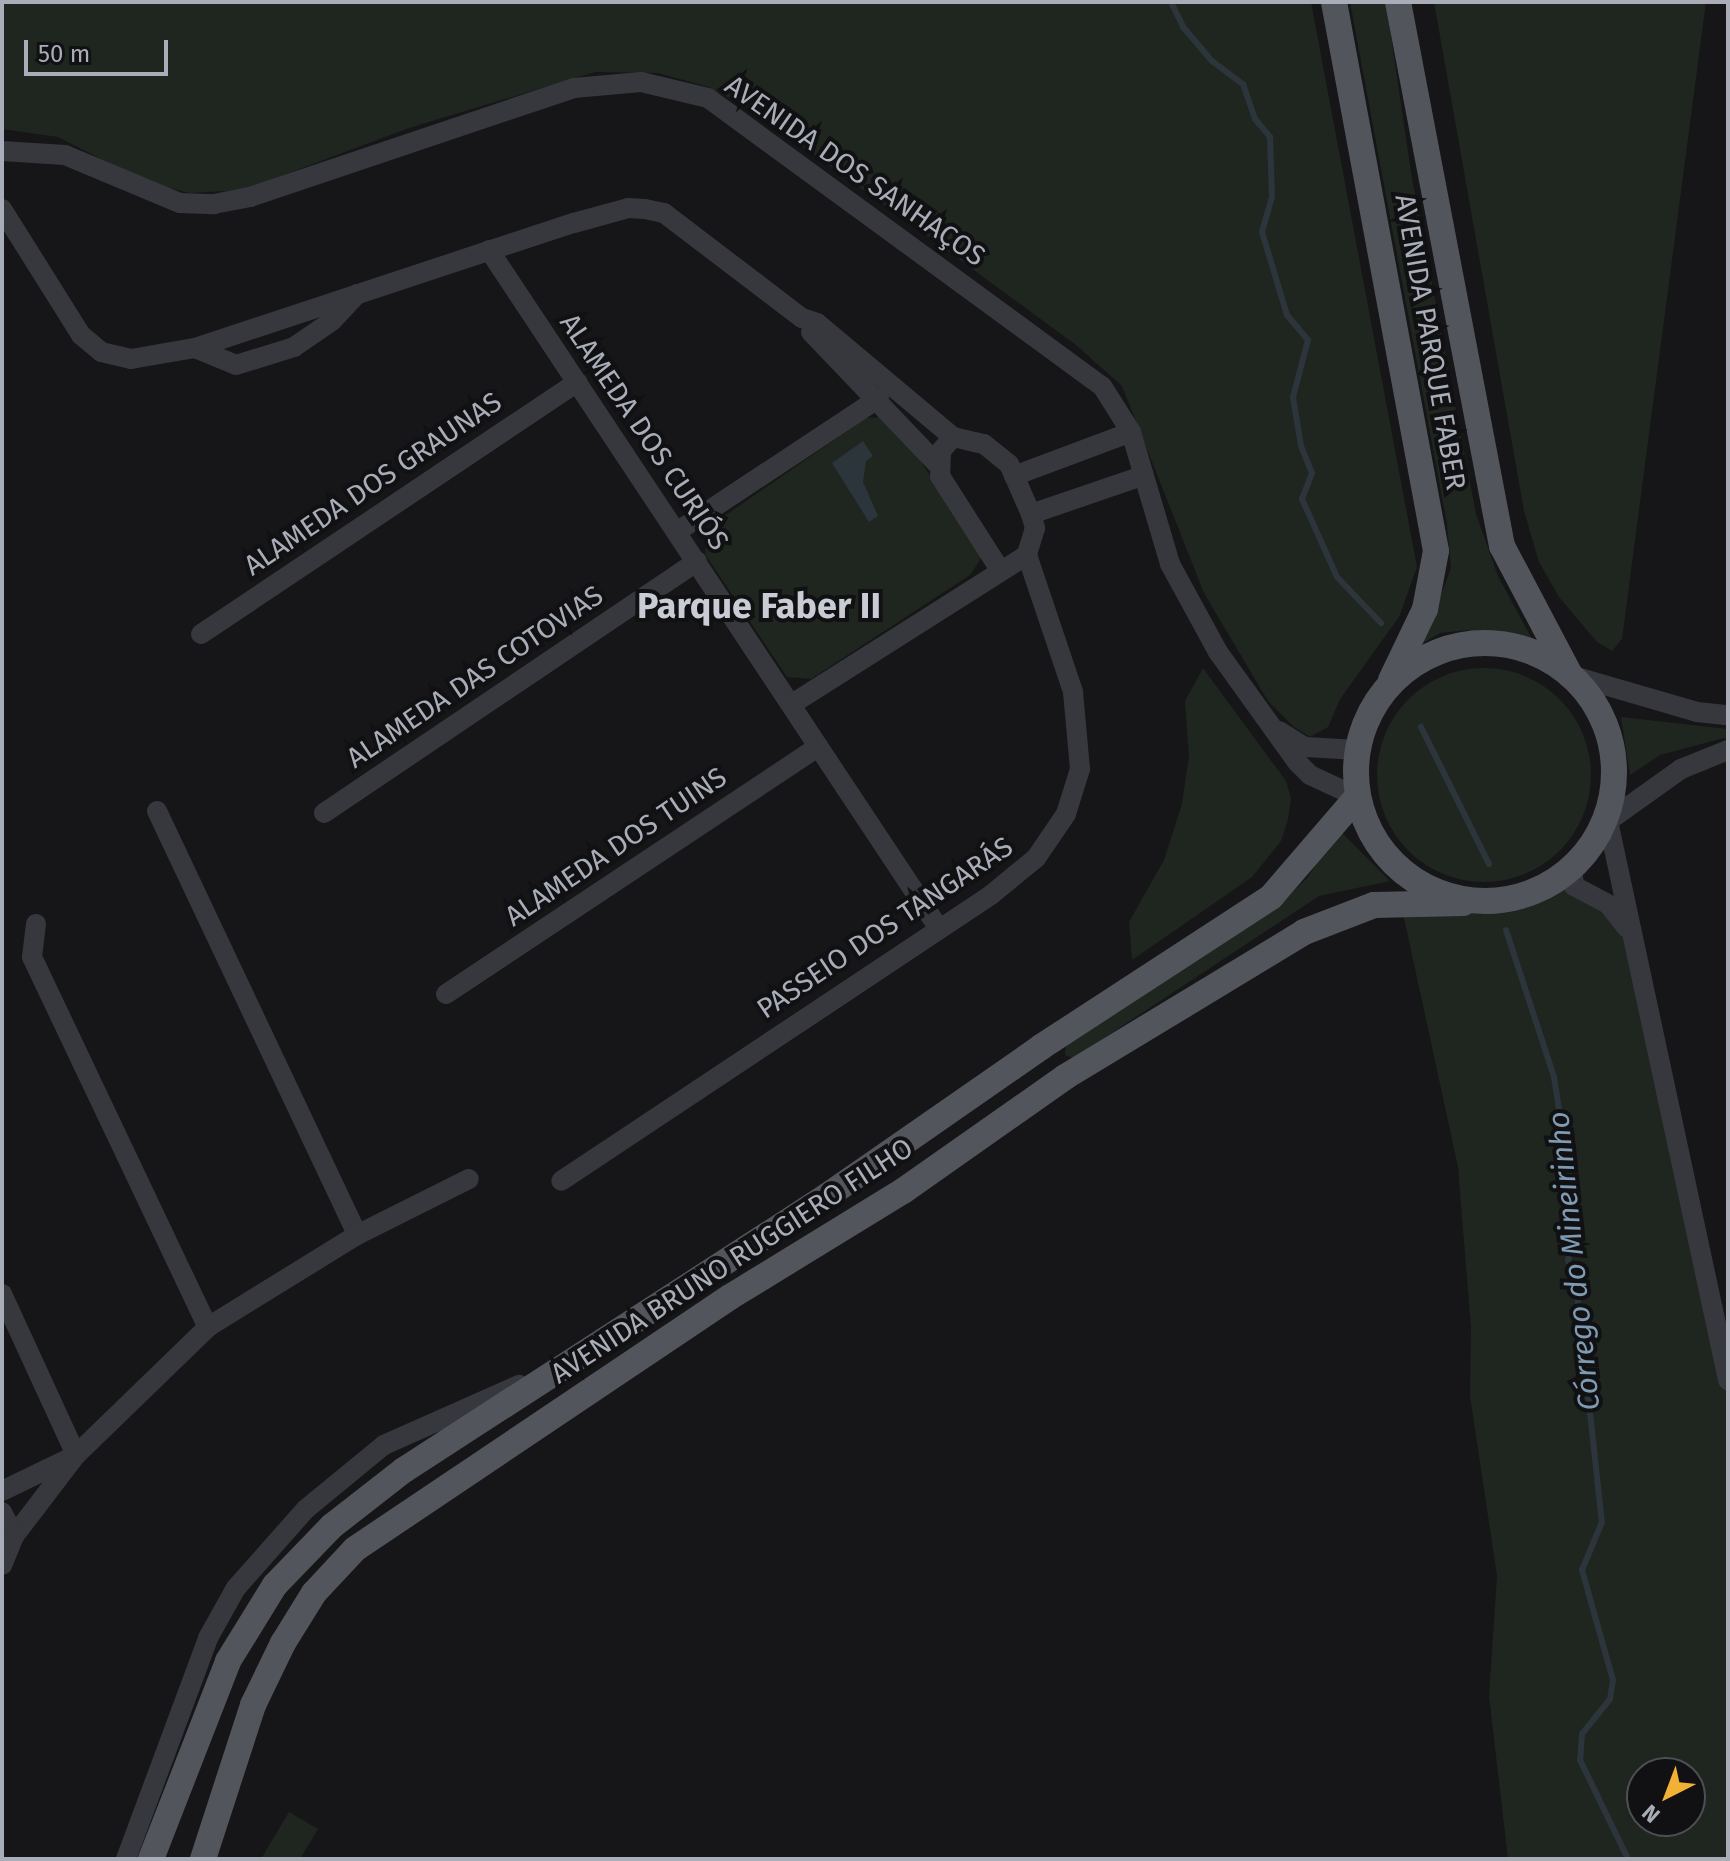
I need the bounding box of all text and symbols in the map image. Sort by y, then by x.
scale bar [28,24,172,74]
text: 50 m [38,40,90,68]
street label: AVENIDA DOS SANHAÇOS [719,68,991,274]
street label: AVENIDA PARQUE FABER [1387,191,1473,493]
street label: ALAMEDA DOS CURIÓS [552,307,736,557]
street label: ALAMEDA DOS GRAUNAS [238,385,508,583]
street label: ALAMEDA DAS COTOVIAS [340,579,610,775]
district label: Parque Faber II [637,585,881,629]
street label: ALAMEDA DOS TUINS [499,760,733,934]
street label: PASSEIO DOS TANGARÁS [751,830,1019,1026]
water label: Córrego do Mineirinho [1540,1110,1608,1412]
street label: AVENIDA BRUNO RUGGIERO FILHO [545,1131,919,1391]
north arrow [1626,1757,1706,1837]
text: N [1636,1799,1665,1829]

